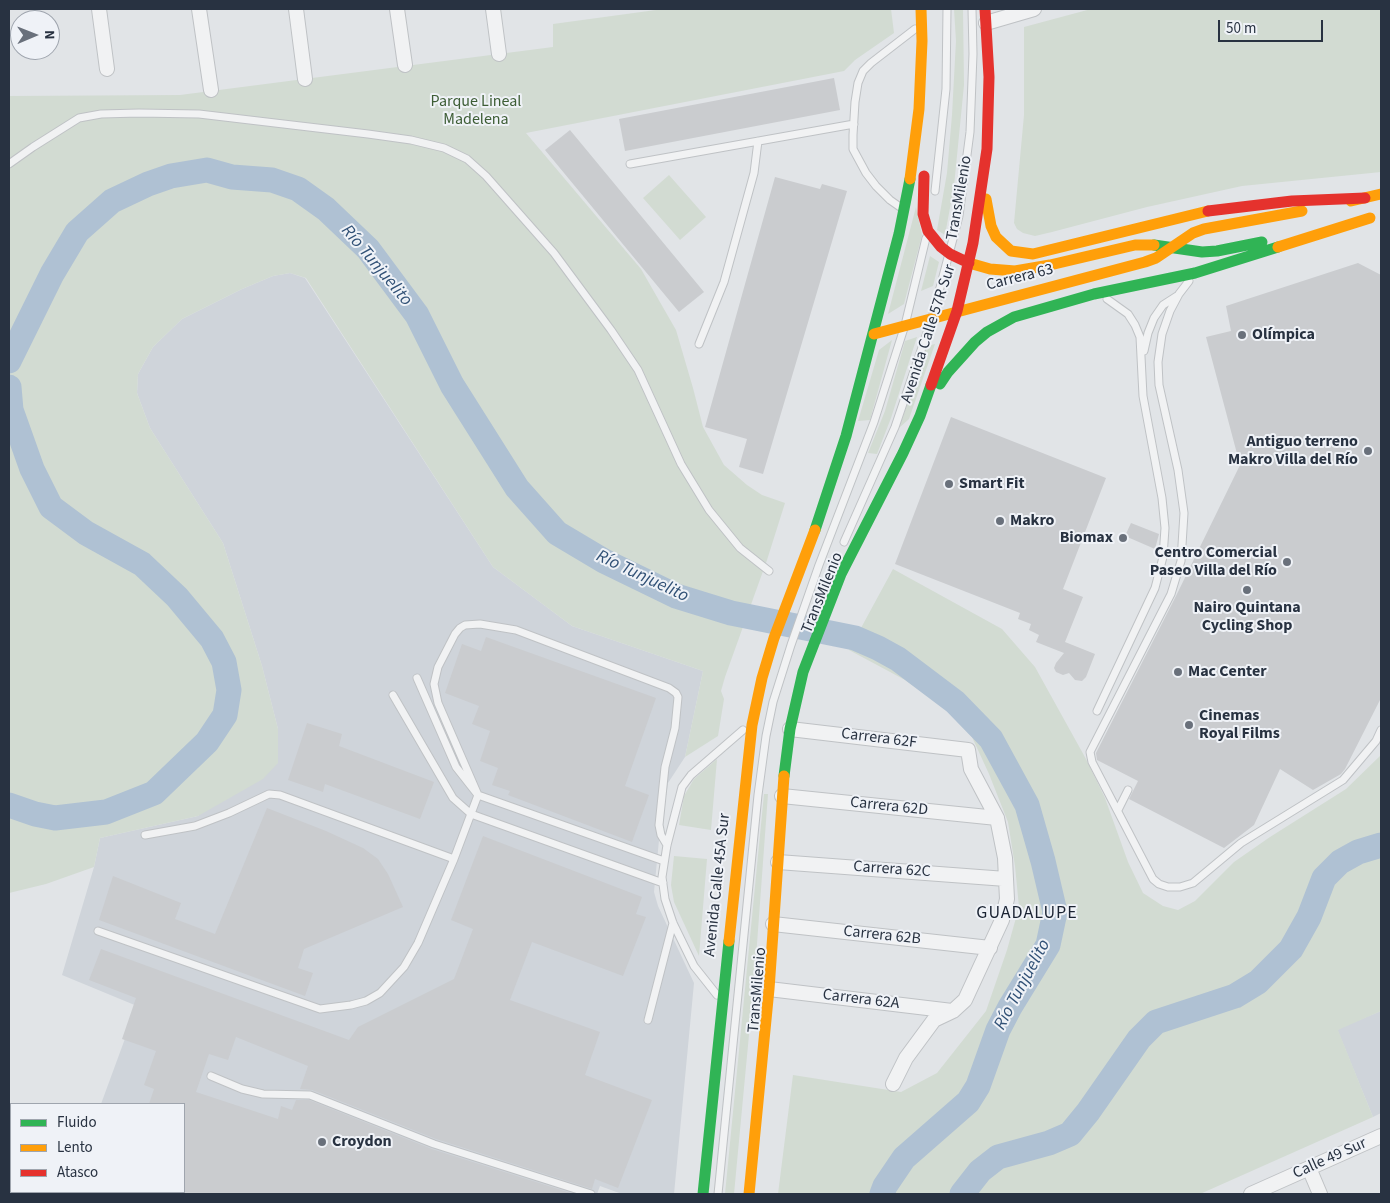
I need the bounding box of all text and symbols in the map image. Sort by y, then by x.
north arrow [10,10,60,60]
scale bar [1220,10,1325,42]
text: 50 m [1226,18,1256,39]
text: N [39,30,59,40]
park label: Parque Lineal Madelena [431,92,521,130]
street label: TransMilenio [943,154,977,242]
water label: Río Tunjuelito [336,221,416,311]
street label: Carrera 63 [984,260,1056,296]
street label: Avenida Calle 57R Sur [898,262,960,406]
place label: Olímpica [1252,325,1315,345]
marker: Olímpica [1236,329,1248,341]
place label: Antiguo terreno Makro Villa del Río [1228,432,1358,470]
marker: Antiguo terreno Makro Villa del Río [1362,445,1374,457]
place label: Smart Fit [959,474,1025,494]
marker: Smart Fit [943,478,955,490]
place label: Makro [1010,511,1054,531]
marker: Makro [994,515,1006,527]
place label: Biomax [1060,528,1113,548]
marker: Biomax [1117,532,1129,544]
place label: Centro Comercial Paseo Villa del Río [1150,543,1277,581]
water label: Río Tunjuelito [592,546,692,608]
street label: TransMilenio [798,550,848,636]
marker: Centro Comercial Paseo Villa del Río [1281,556,1293,568]
marker: Nairo Quintana Cycling Shop [1241,584,1253,596]
place label: Nairo Quintana Cycling Shop [1193,598,1301,636]
place label: Mac Center [1188,662,1267,682]
marker: Mac Center [1172,666,1184,678]
place label: Cinemas Royal Films [1199,706,1280,744]
marker: Cinemas Royal Films [1183,719,1195,731]
street label: Carrera 62F [840,725,918,753]
street label: Carrera 62D [849,793,929,821]
street label: Avenida Calle 45A Sur [701,812,735,958]
street label: Carrera 62C [853,858,931,882]
district label: GUADALUPE [975,903,1079,925]
street label: Carrera 62B [842,922,922,950]
water label: Río Tunjuelito [990,936,1056,1034]
street label: TransMilenio [745,947,771,1033]
street label: Carrera 62A [822,986,900,1014]
legend [10,1103,185,1193]
text: Fluido [57,1112,97,1133]
place label: Croydon [332,1132,392,1152]
street label: Calle 49 Sur [1290,1134,1370,1184]
marker: Croydon [316,1136,328,1148]
text: Lento [57,1137,93,1158]
text: Atasco [57,1162,98,1183]

